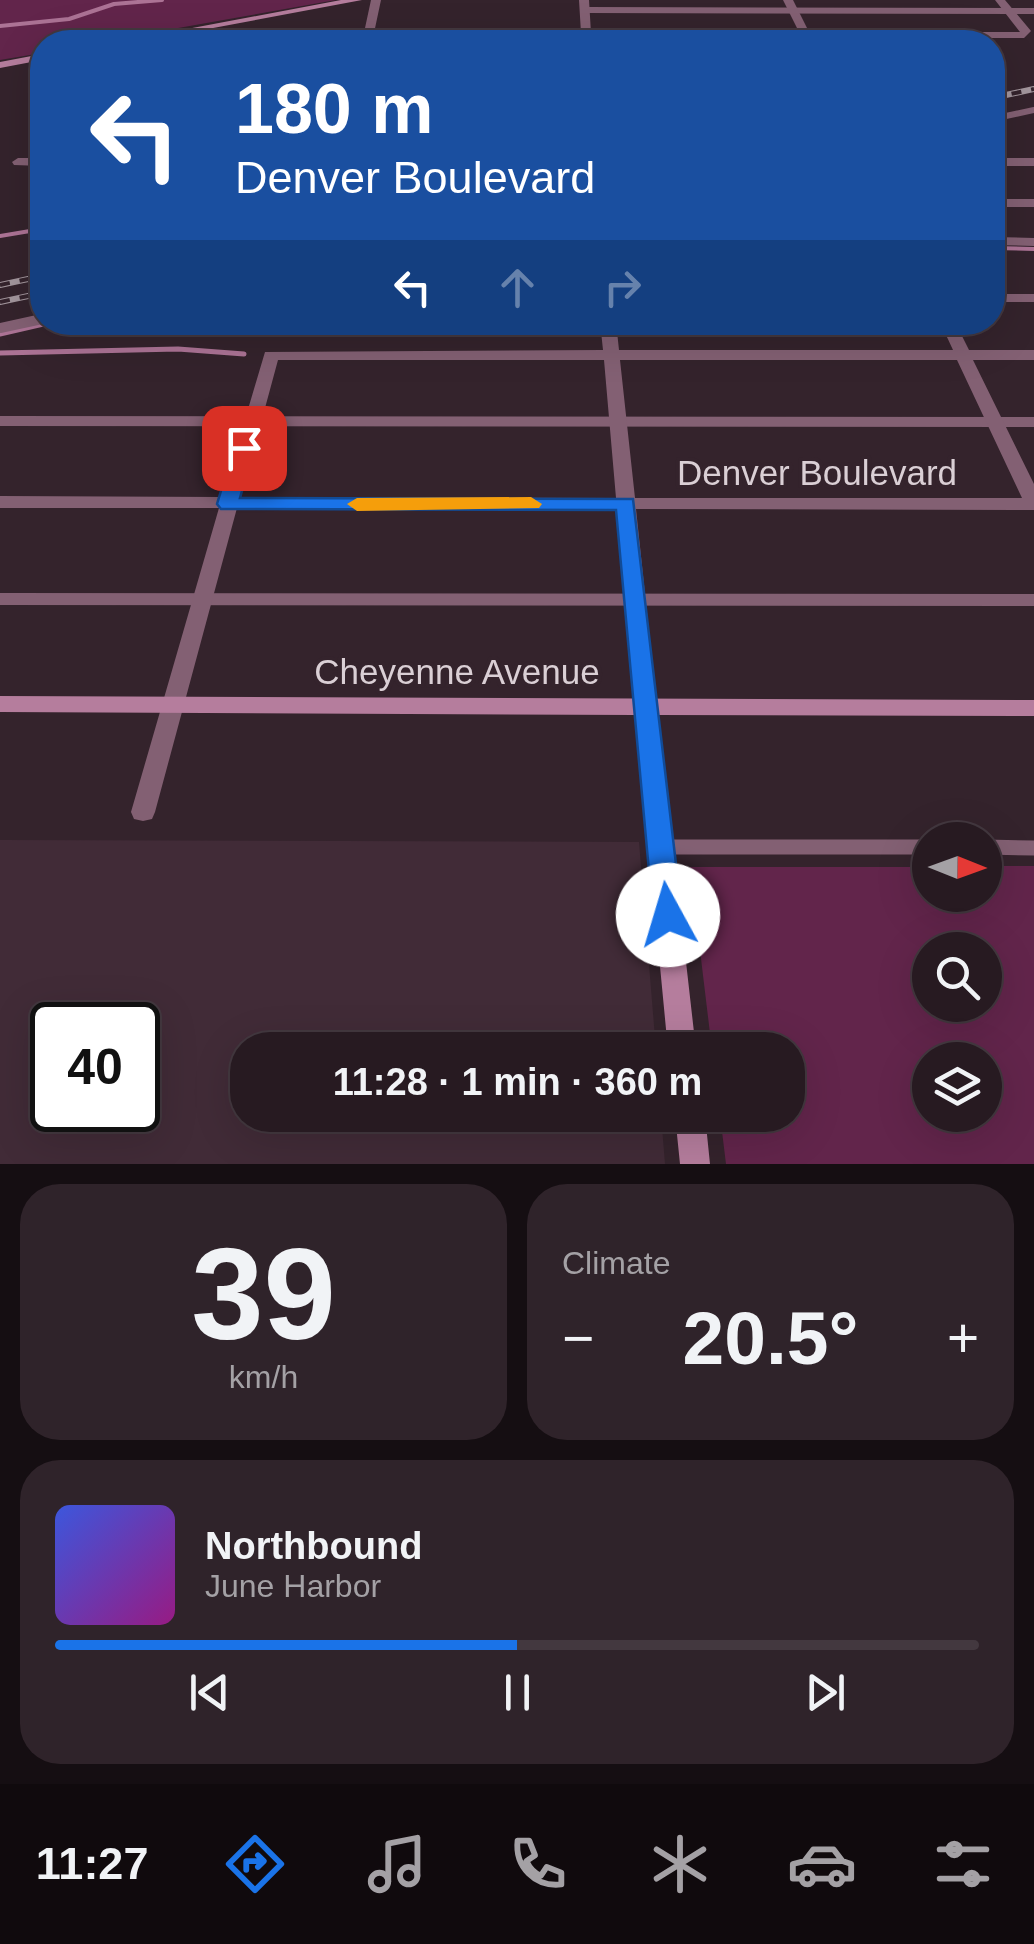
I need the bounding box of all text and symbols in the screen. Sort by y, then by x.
icon: left [70,70,200,200]
text: 180 m [235,70,433,148]
text: Denver Boulevard [235,152,595,203]
icon: left [385,260,440,315]
icon: ahead [490,260,545,315]
icon: right [595,260,650,315]
pin [202,406,287,491]
icon: arrive [217,421,272,476]
street label: Denver Boulevard [677,453,957,492]
street label: Cheyenne Avenue [314,652,600,691]
north arrow [912,822,1002,912]
map controls [912,822,1002,1132]
position arrow [616,863,720,967]
button: search [912,932,1002,1022]
speed limit sign: 40 [30,1002,160,1132]
button: layers [912,1042,1002,1132]
text: 11:28 · 1 min · 360 m [333,1061,702,1103]
text: 39 [191,1221,336,1367]
text: Climate [562,1245,670,1281]
text: 20.5° [683,1296,858,1380]
text: − [562,1307,594,1369]
text: + [947,1307,979,1369]
text: km/h [229,1359,298,1395]
text: Northbound [205,1525,422,1567]
text: June Harbor [205,1568,381,1604]
icon: previous [182,1665,237,1720]
icon: pause [490,1665,545,1720]
icon: next [798,1665,853,1720]
icon: directions [220,1829,290,1899]
icon: music [362,1829,432,1899]
icon: phone [503,1829,573,1899]
icon: climate [645,1829,715,1899]
icon: car [787,1829,857,1899]
icon: filters [928,1829,998,1899]
text: 11:27 [36,1838,148,1889]

